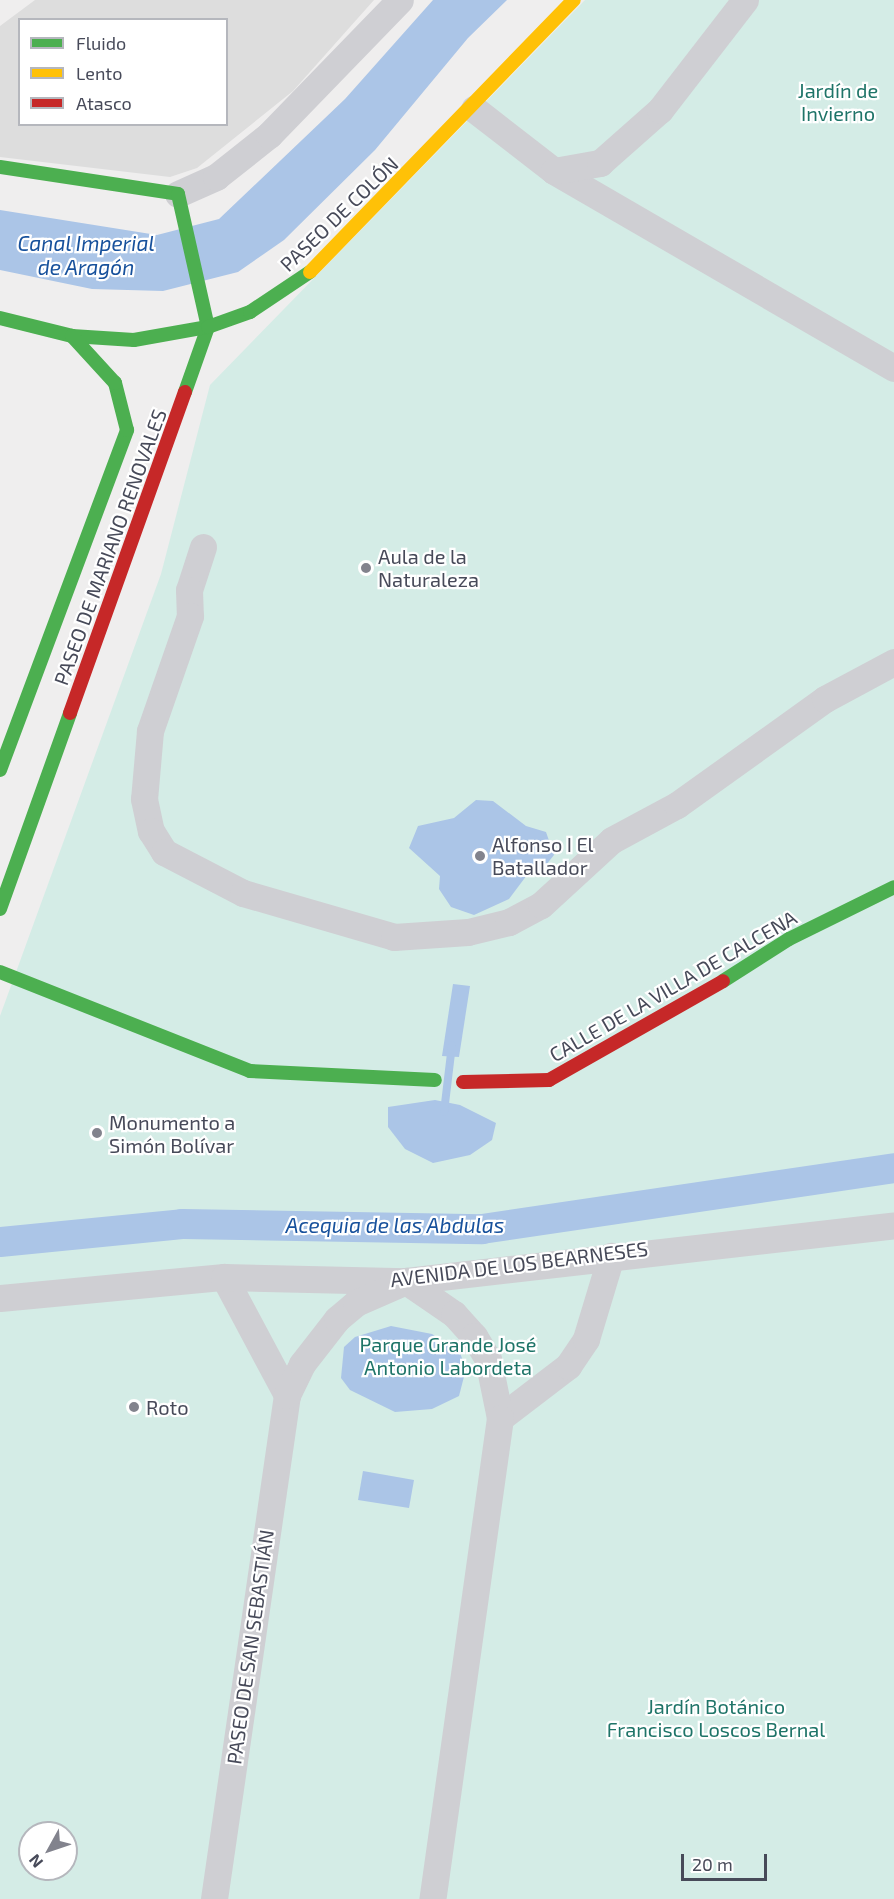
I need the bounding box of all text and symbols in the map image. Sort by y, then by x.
legend [18,18,228,126]
text: Fluido [76,32,126,54]
text: Lento [76,62,122,84]
park label: Jardín de Invierno [798,79,878,126]
text: Atasco [76,92,132,114]
street label: PASEO DE COLÓN [275,152,403,276]
water label: Canal Imperial de Aragón [17,230,155,280]
street label: PASEO DE MARIANO RENOVALES [49,406,171,688]
place label: Aula de la Naturaleza [378,544,479,591]
marker: Aula de la Naturaleza [359,561,373,575]
place label: Alfonso I El Batallador [492,832,594,879]
marker: Alfonso I El Batallador [473,849,487,863]
street label: CALLE DE LA VILLA DE CALCENA [544,905,802,1067]
place label: Monumento a Simón Bolívar [109,1110,235,1157]
marker: Monumento a Simón Bolívar [90,1126,104,1140]
water label: Acequia de las Abdulas [285,1212,505,1238]
street label: AVENIDA DE LOS BEARNESES [389,1236,649,1292]
park label: Parque Grande José Antonio Labordeta [359,1333,537,1380]
place label: Roto [146,1395,189,1419]
marker: Roto [127,1400,141,1414]
street label: PASEO DE SAN SEBASTIÁN [222,1528,278,1766]
park label: Jardín Botánico Francisco Loscos Bernal [607,1694,825,1741]
north arrow [18,1821,78,1881]
scale bar [684,1842,770,1880]
text: N [24,1851,46,1872]
text: 20 m [692,1853,733,1875]

